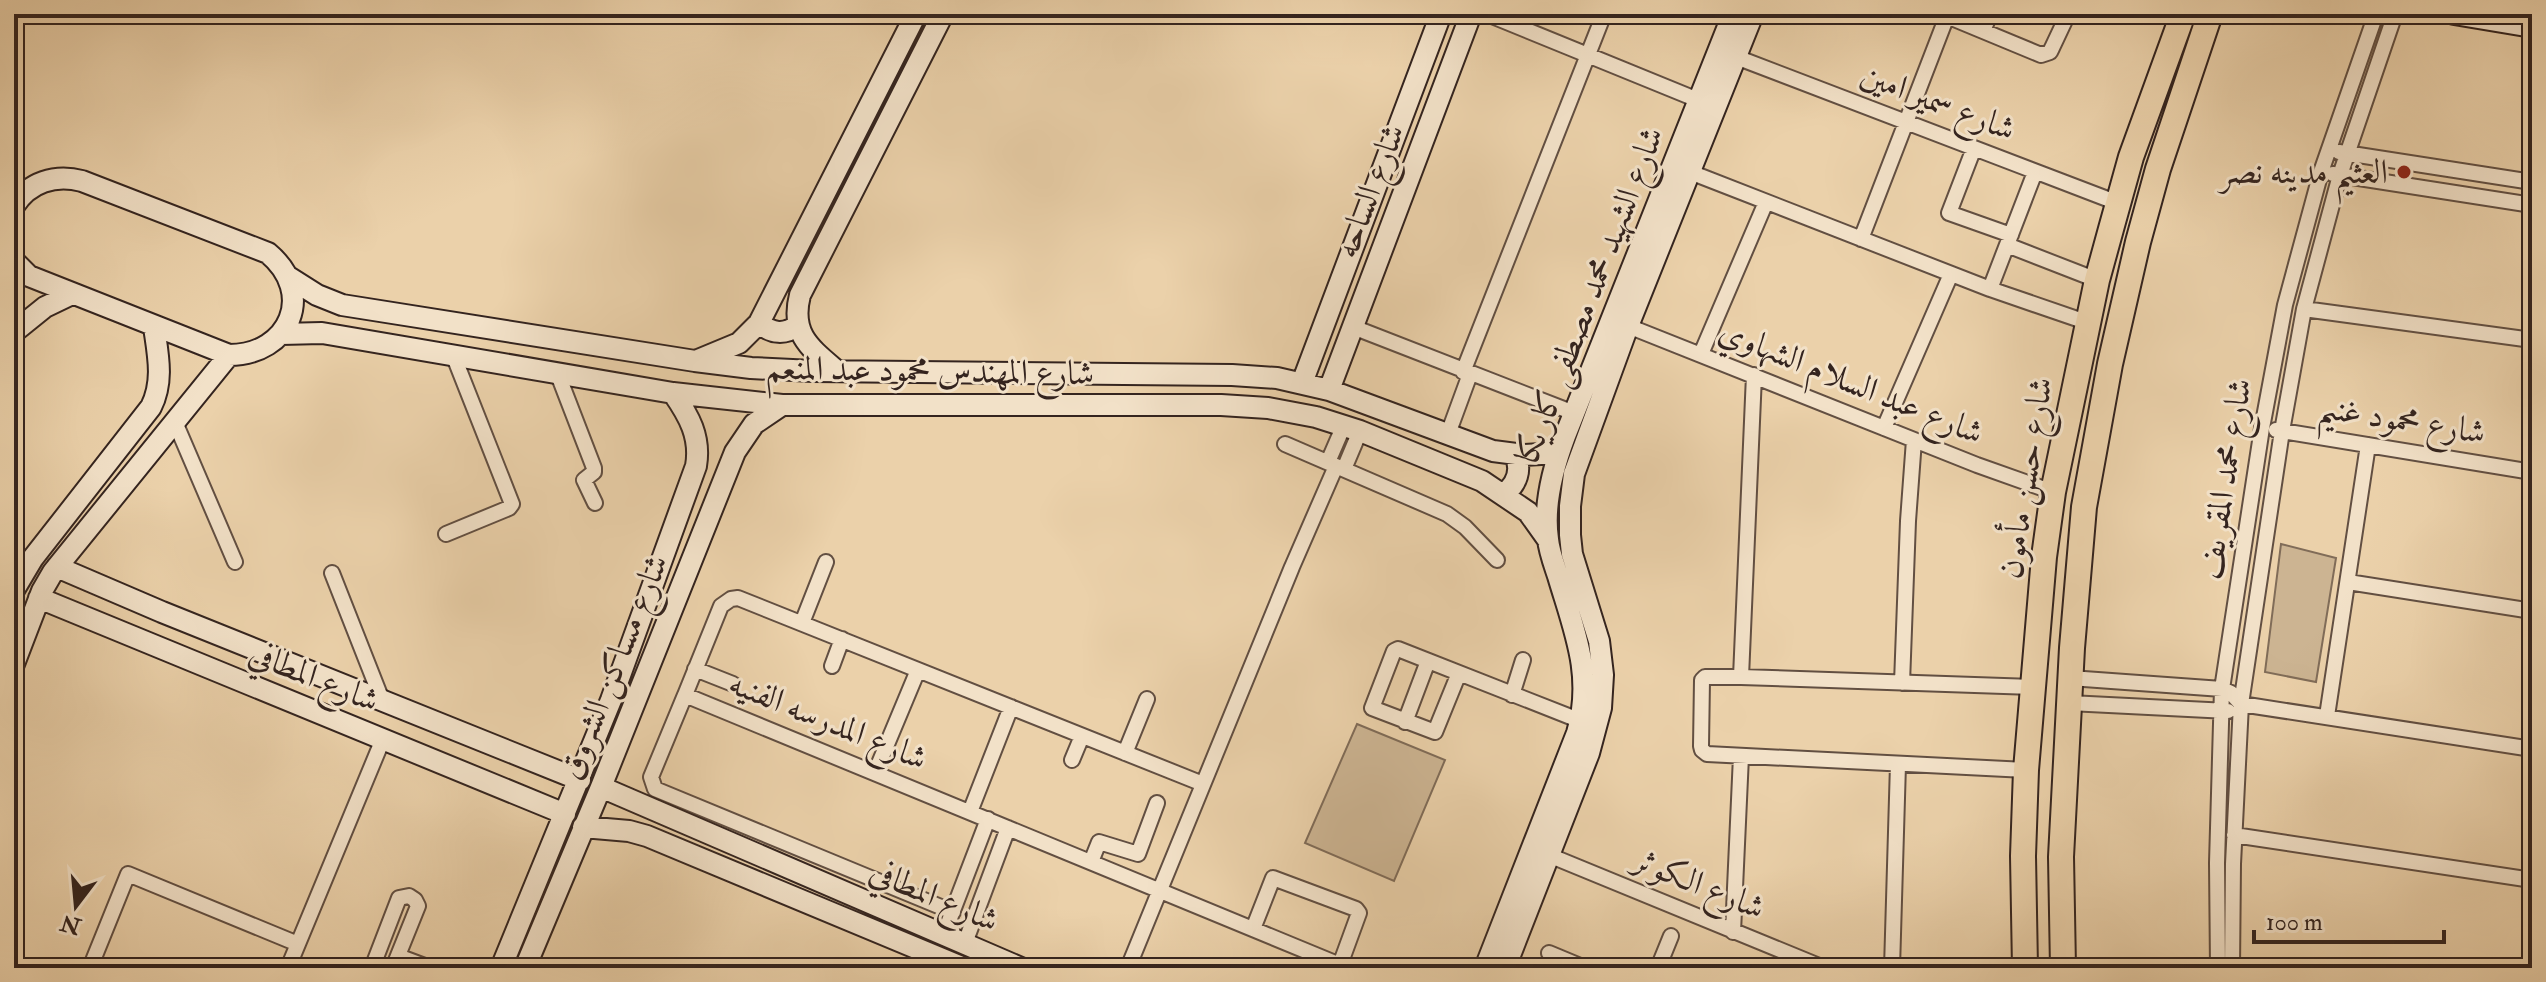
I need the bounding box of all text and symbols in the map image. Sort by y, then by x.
street label: شارع سمير امين [1852,53,2021,157]
street label: شارع الساحه [1325,118,1421,266]
street label: شارع الشهيد محمد مصطفى كاريكا [1506,121,1680,471]
place label: العثيم مدينه نصر [2217,151,2388,205]
marker: العثيم مدينه نصر [2395,163,2413,181]
street label: شارع عبد السلام الشهاوي [1710,309,1990,461]
street label: شارع المهندس محمود عبد المنعم [765,347,1095,404]
street label: شارع حسن مأمون [1986,374,2069,583]
street label: شارع محمد المقريف [2188,375,2268,584]
street label: شارع محمود غنيم [2314,386,2489,465]
street label: شارع مساكن الشروق [549,548,684,788]
street label: شارع المطافي [240,632,385,728]
street label: شارع المدرسه الفنيه [720,662,934,786]
street label: شارع الكوثر [1622,837,1771,935]
street label: شارع المطافي [860,850,1005,948]
north arrow [36,866,116,946]
scale bar [2254,894,2444,944]
text: 100 m [2266,907,2323,938]
text: N [57,908,85,941]

